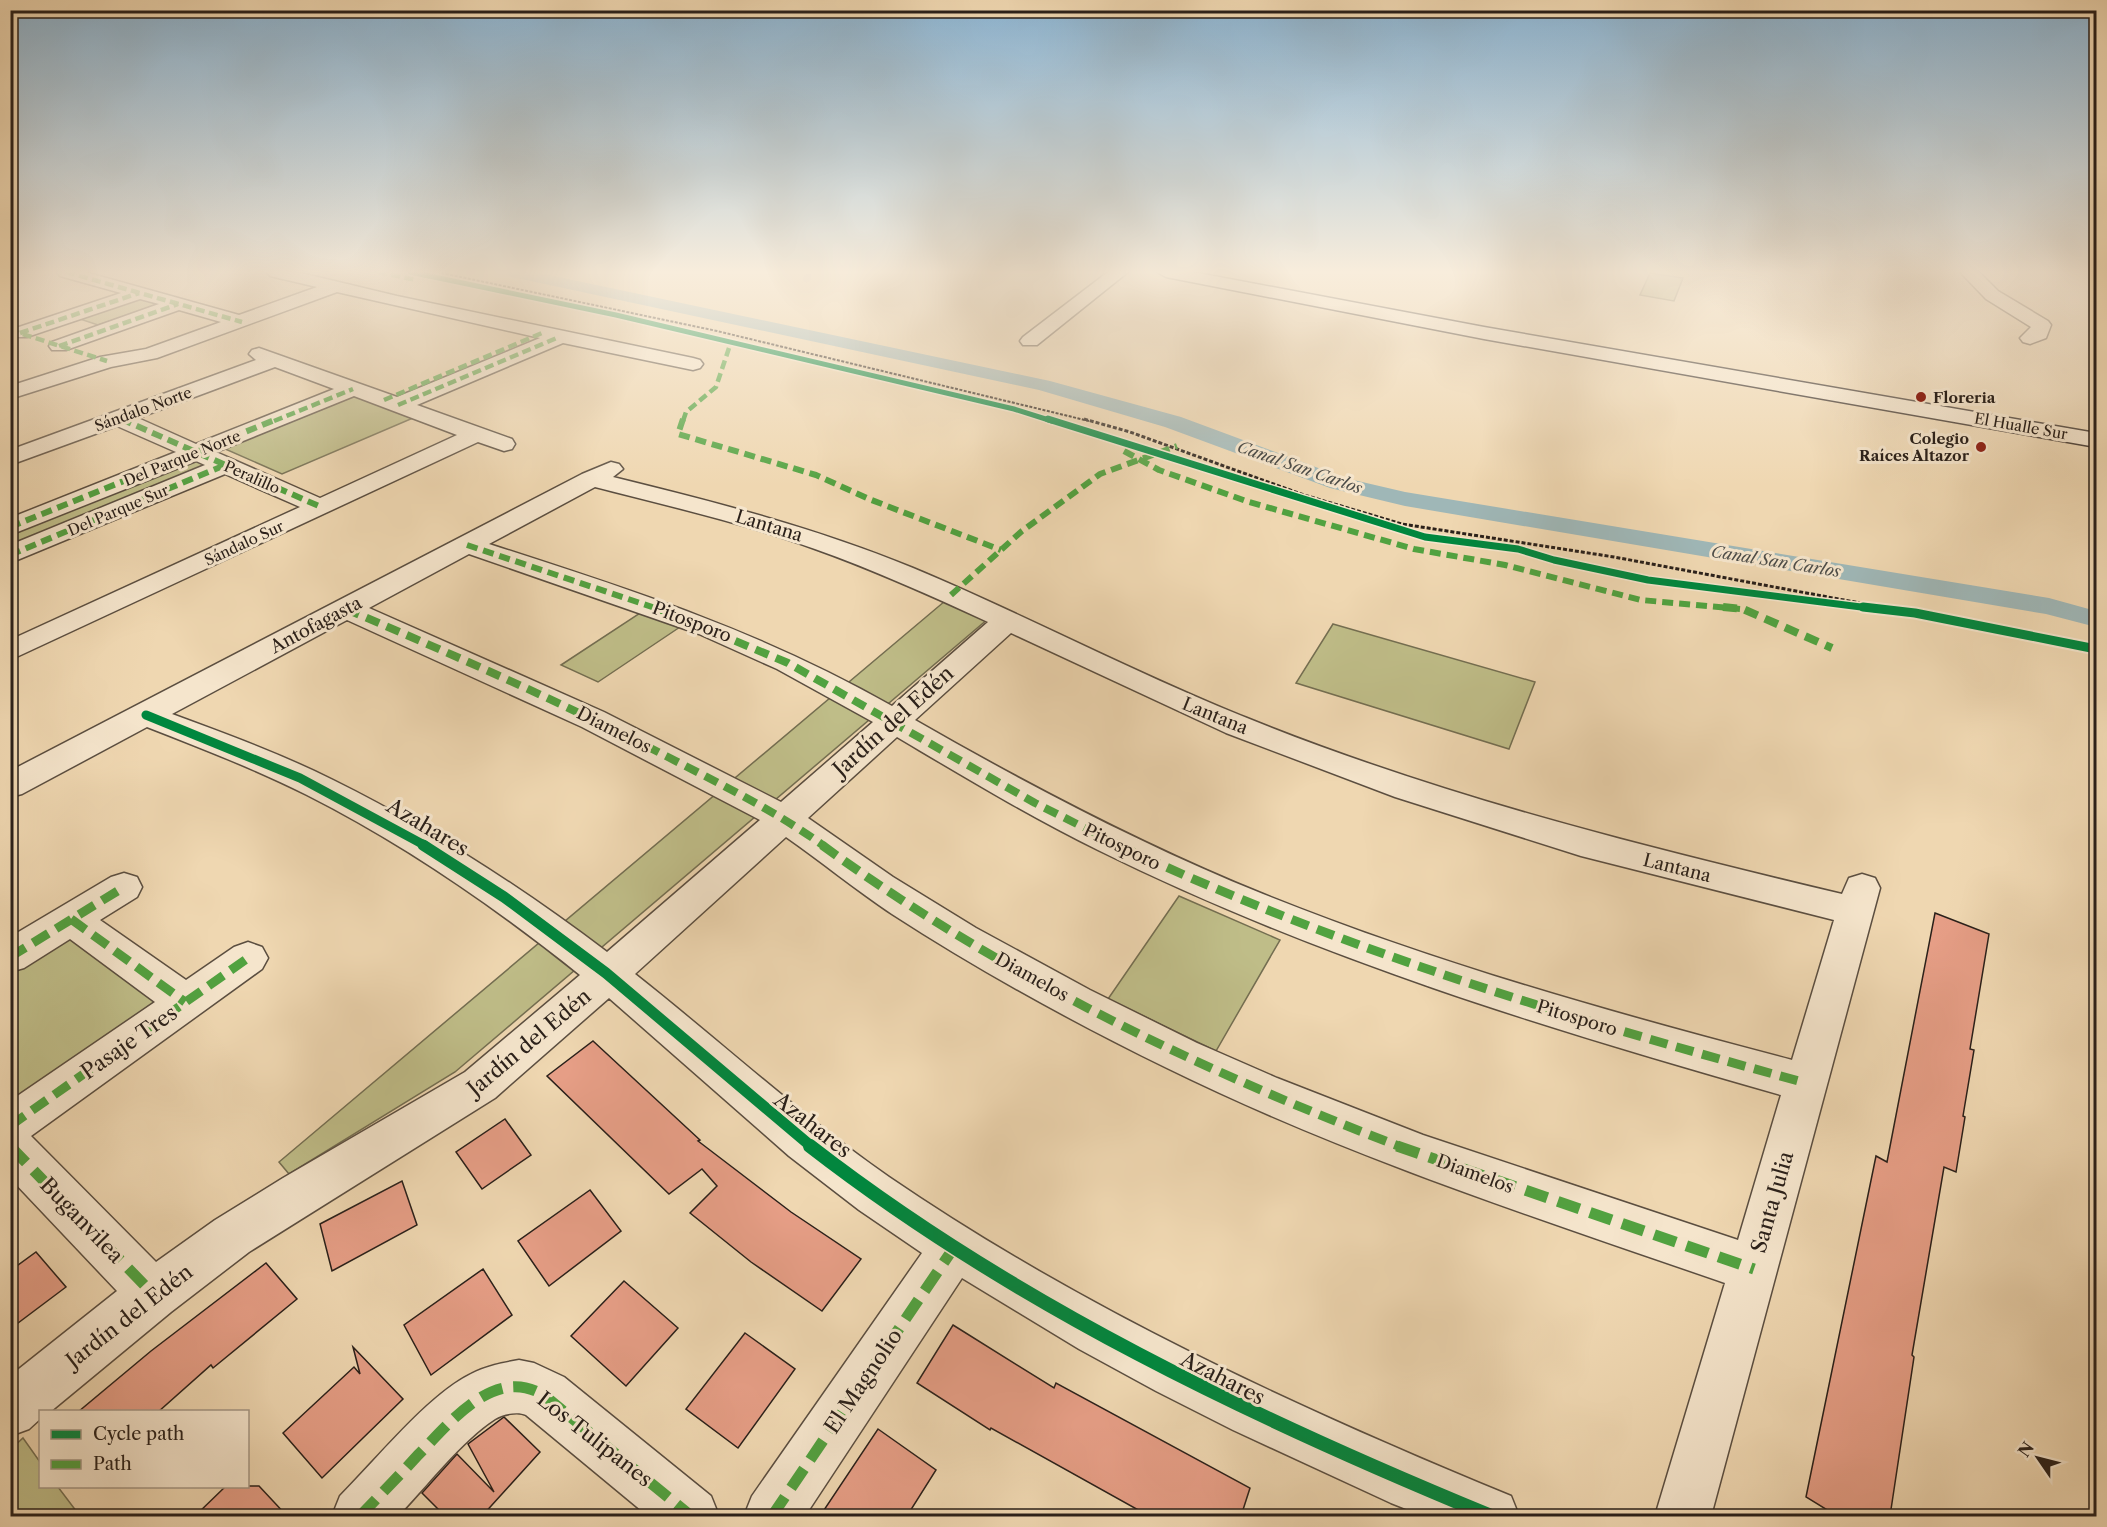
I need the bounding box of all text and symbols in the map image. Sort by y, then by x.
street label: Sándalo Norte [92,383,194,435]
place label: Floreria [1933,388,1996,407]
marker: Floreria [1914,390,1928,404]
street label: El Hualle Sur [1973,408,2070,444]
street label: Del Parque Norte [121,426,243,490]
place label: Colegio Raíces Altazor [1859,429,1970,465]
water label: Canal San Carlos [1235,436,1365,498]
marker: Colegio Raíces Altazor [1974,440,1988,454]
street label: Peralillo [221,456,283,498]
street label: Del Parque Sur [65,480,172,540]
street label: Lantana [733,505,806,547]
street label: Sándalo Sur [201,516,287,570]
water label: Canal San Carlos [1710,541,1842,581]
street label: Antofagasta [266,591,366,659]
street label: Pitosporo [649,597,735,647]
street label: Jardín del Edén [825,660,958,784]
street label: Lantana [1179,693,1252,739]
street label: Diamelos [573,702,655,758]
street label: Azahares [382,792,474,861]
street label: Pitosporo [1080,819,1164,875]
street label: Lantana [1641,849,1714,887]
street label: Diamelos [991,948,1073,1006]
street label: Jardín del Edén [460,983,596,1103]
street label: Pitosporo [1534,995,1620,1041]
street label: Pasaje Tres [76,1000,182,1084]
street label: Azahares [769,1086,857,1163]
street label: Santa Julia [1746,1147,1799,1256]
street label: Diamelos [1433,1150,1517,1198]
street label: Buganvilea [35,1172,130,1269]
street label: Jardín del Edén [59,1259,197,1375]
street label: El Magnolio [819,1324,907,1438]
street label: Azahares [1176,1346,1269,1410]
street label: Los Tulipanes [532,1386,658,1492]
legend [39,1410,249,1488]
text: Cycle path [93,1423,184,1445]
north arrow [2008,1428,2068,1488]
text: N [2014,1438,2038,1461]
text: Path [93,1453,132,1475]

